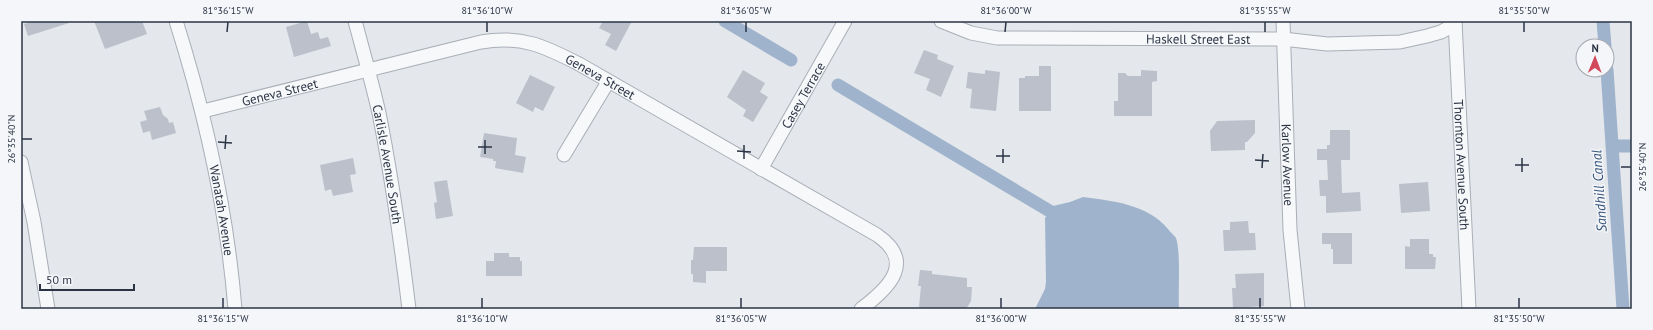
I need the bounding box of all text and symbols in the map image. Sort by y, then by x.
text: 81°36'15"W [202,4,254,17]
text: 81°36'10"W [461,4,513,17]
text: 81°36'05"W [720,4,772,17]
text: 81°36'00"W [980,4,1032,17]
text: 81°35'55"W [1239,4,1291,17]
text: 81°35'50"W [1498,4,1550,17]
street label: Haskell Street East [1146,30,1251,47]
north arrow [1575,38,1615,78]
text: N [1591,41,1599,55]
street label: Geneva Street [563,50,639,103]
street label: Casey Terrace [777,59,829,131]
street label: Geneva Street [240,74,320,110]
street label: Thornton Avenue South [1450,99,1474,231]
street label: Carlisle Avenue South [369,103,406,225]
text: 26°35'40"N [5,114,18,164]
street label: Karlow Avenue [1278,124,1298,206]
text: 26°35'40"N [1636,142,1649,192]
water label: Sandhill Canal [1587,149,1611,233]
street label: Wanatah Avenue [206,163,238,257]
scale bar [40,266,134,292]
text: 50 m [46,272,72,287]
text: 81°36'15"W [197,312,249,325]
text: 81°36'10"W [456,312,508,325]
text: 81°36'05"W [715,312,767,325]
text: 81°36'00"W [975,312,1027,325]
text: 81°35'55"W [1234,312,1286,325]
text: 81°35'50"W [1493,312,1545,325]

